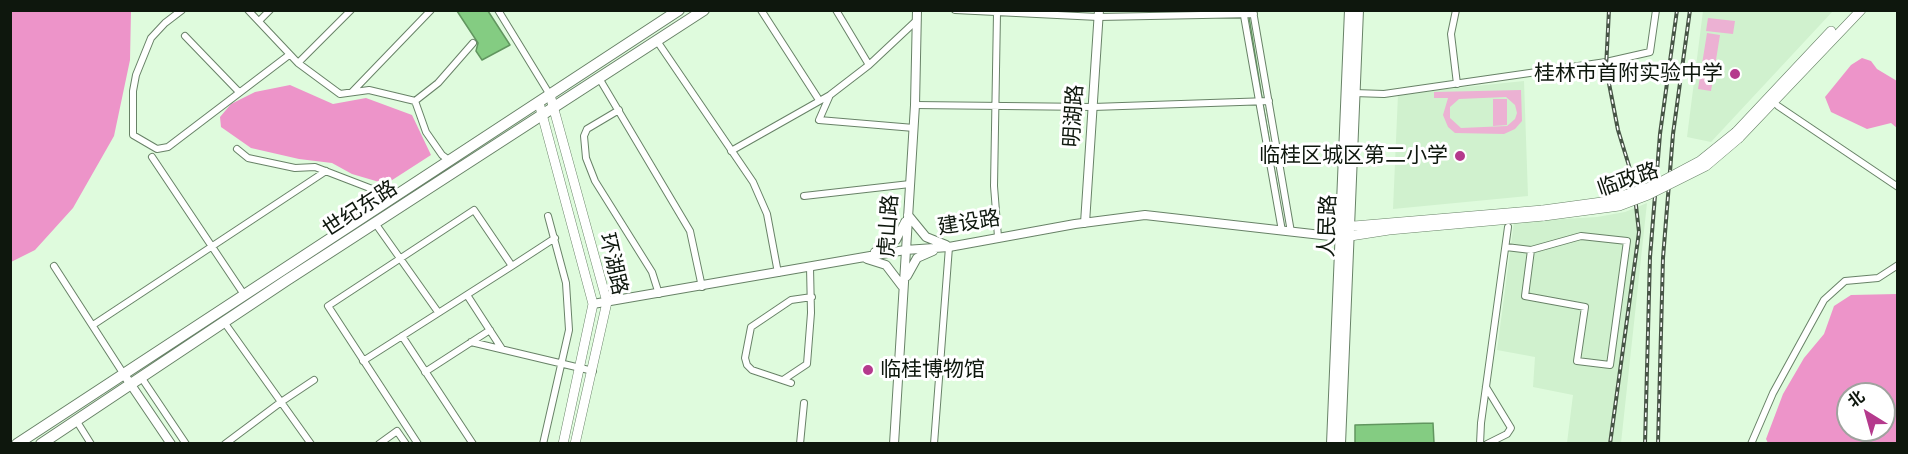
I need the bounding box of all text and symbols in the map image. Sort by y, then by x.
place label: 桂林市首附实验中学 [1534,61,1723,87]
marker: 桂林市首附实验中学 [1728,67,1742,81]
street label: 明湖路 [1059,84,1089,148]
place label: 临桂区城区第二小学 [1259,143,1448,169]
marker: 临桂区城区第二小学 [1453,149,1467,163]
street label: 临政路 [1594,158,1662,202]
street label: 世纪东路 [318,176,402,242]
street label: 虎山路 [874,194,904,258]
street label: 人民路 [1314,194,1342,258]
street label: 建设路 [936,206,1002,240]
street label: 环湖路 [594,230,632,298]
place label: 临桂博物馆 [880,357,985,383]
marker: 临桂博物馆 [861,363,875,377]
north arrow [1836,382,1896,442]
text: 北 [1844,386,1868,411]

